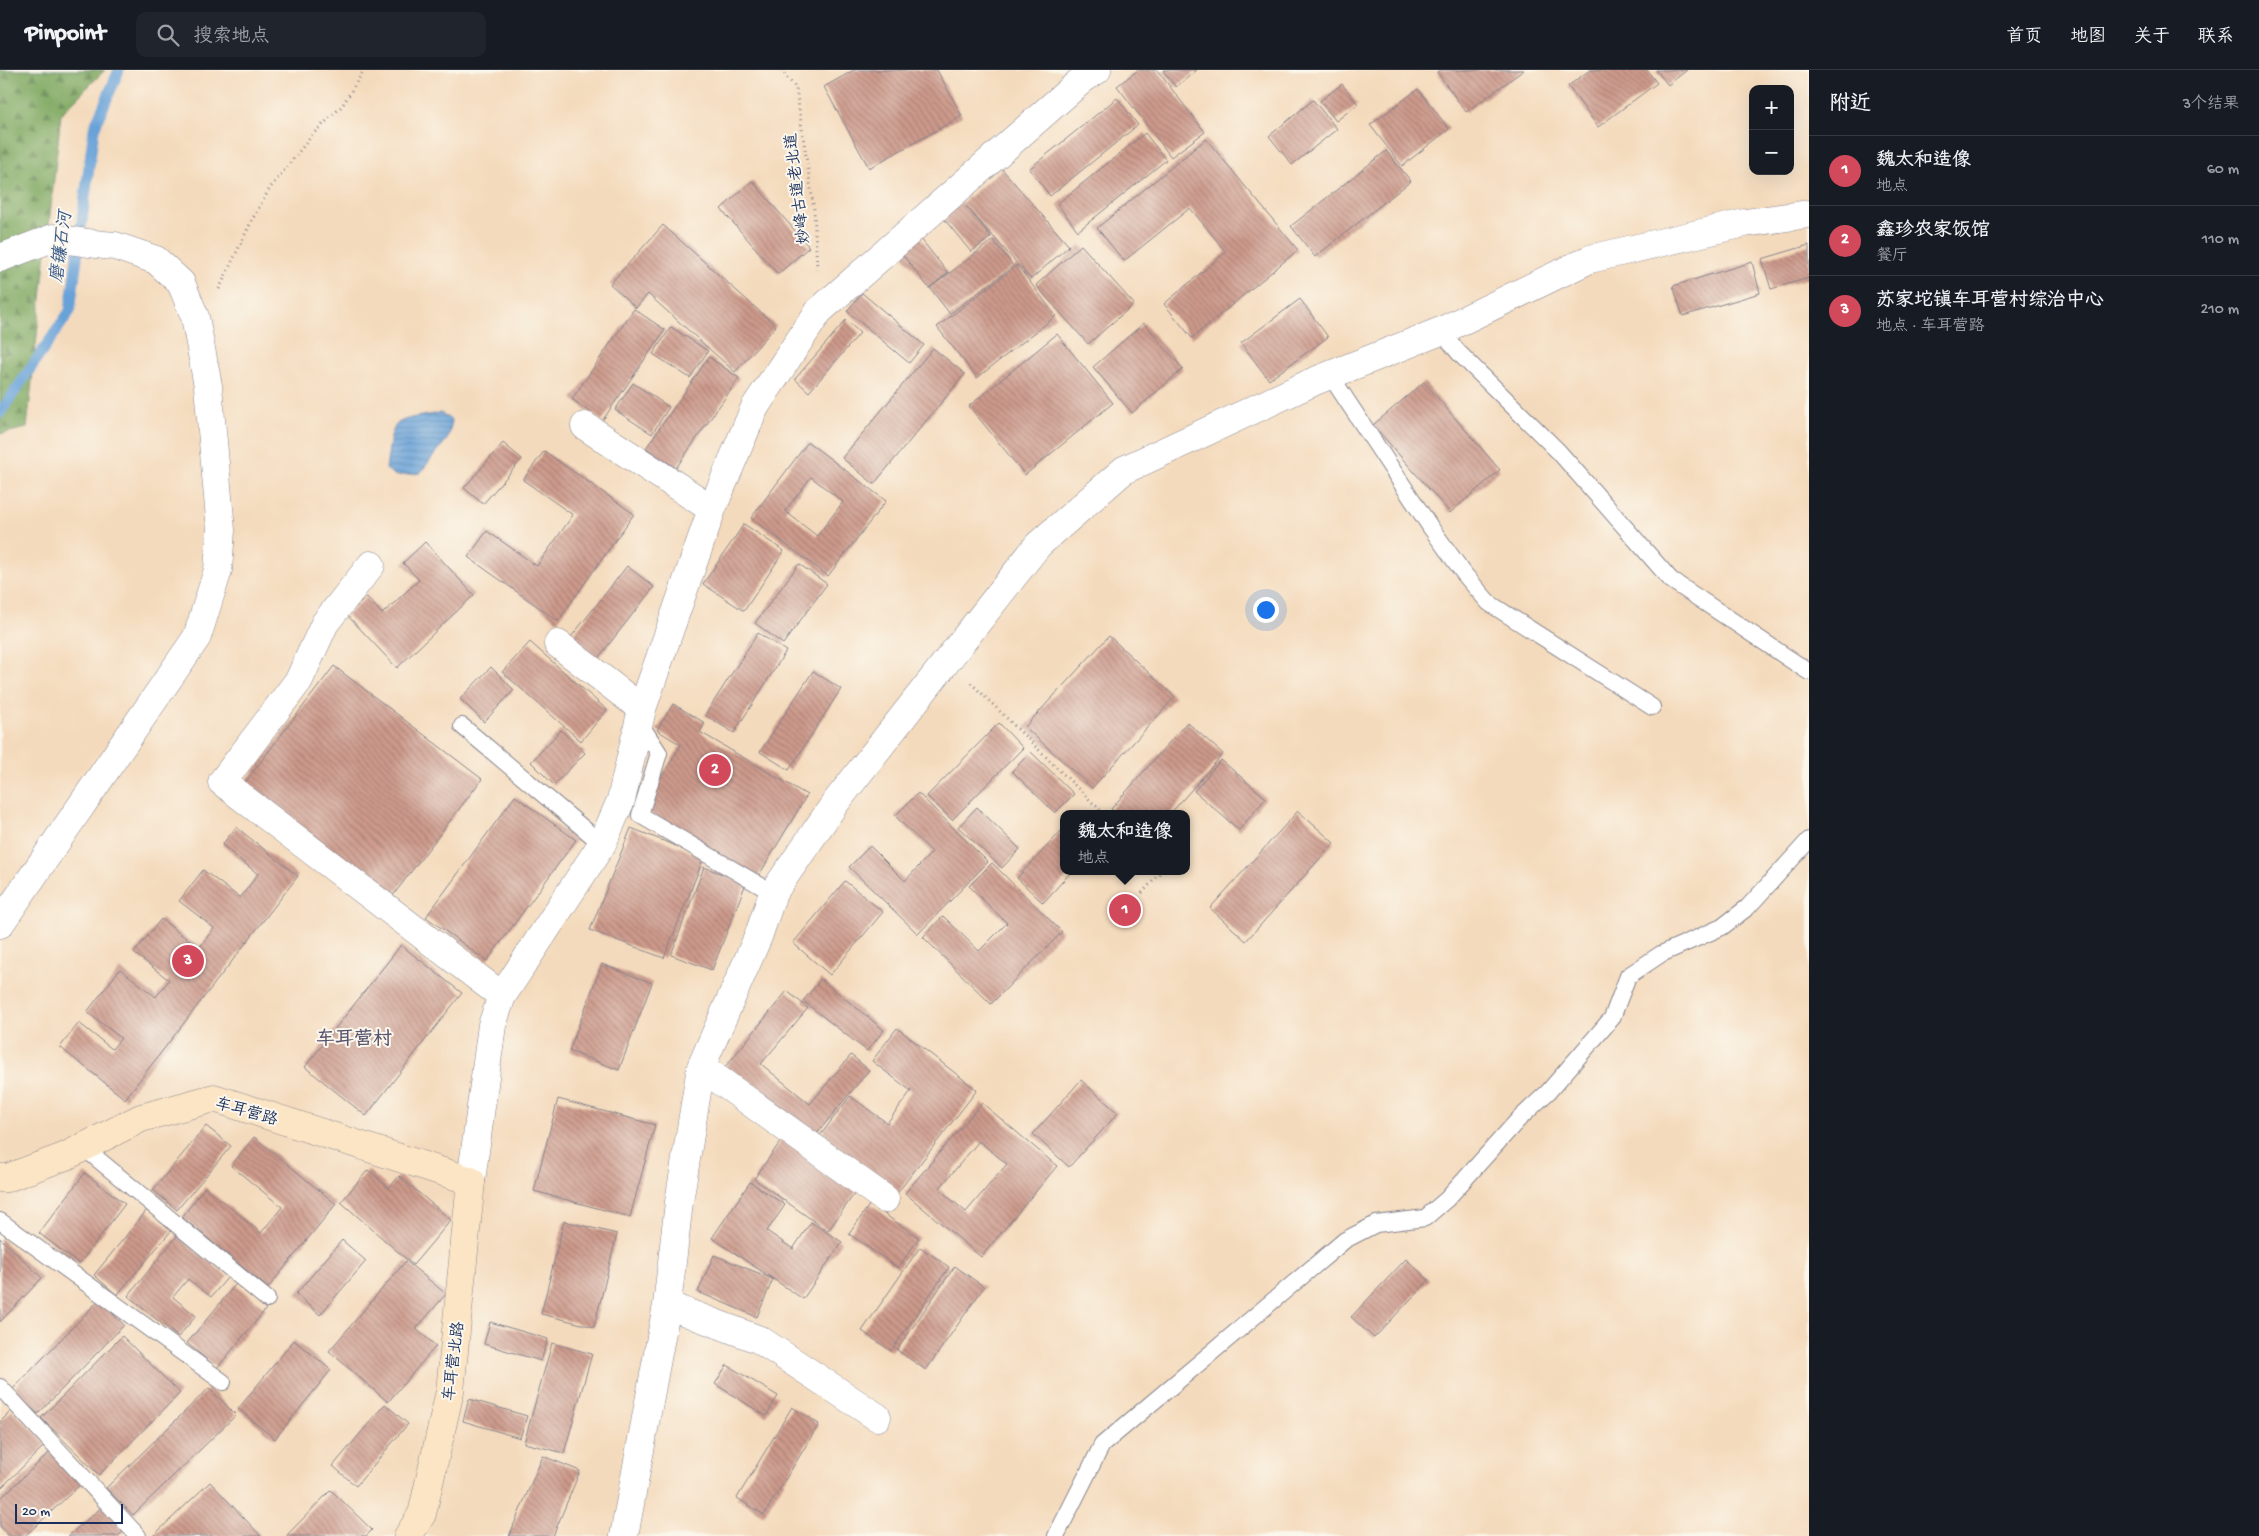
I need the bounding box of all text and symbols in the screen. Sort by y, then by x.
search box [136,12,486,57]
text: Pinpoint [25,20,106,49]
icon: search [154,21,182,49]
text: 搜索地点 [194,26,270,49]
text: 首页 [2006,27,2042,48]
text: 地图 [2070,27,2106,48]
text: 关于 [2134,27,2170,48]
text: 联系 [2198,27,2234,48]
map controls [1749,85,1794,175]
button: + [1749,85,1794,130]
text: 附近 [1829,93,1871,118]
text: 3个结果 [2183,96,2239,115]
button: − [1749,130,1794,175]
street label: 妙峰古道老北道 [781,132,816,246]
text: 魏太和造像 [1876,150,1971,173]
text: 1 [1842,161,1848,180]
text: 60 m [2207,161,2239,180]
text: 地点 [1876,178,1908,197]
water label: 磨镰石河 [47,207,78,284]
text: 鑫珍农家饭馆 [1876,220,1990,243]
text: 2 [1841,231,1849,250]
text: 110 m [2202,231,2239,250]
text: 餐厅 [1876,248,1908,267]
text: 苏家坨镇车耳营村综治中心 [1876,290,2104,313]
text: 3 [1841,301,1849,320]
text: 210 m [2200,301,2239,320]
text: 地点 · 车耳营路 [1876,318,1985,337]
your location [1253,597,1279,623]
pin: 2 [699,751,731,789]
popup [1060,810,1190,875]
text: 魏太和造像 [1077,822,1173,845]
text: 地点 [1077,850,1110,869]
pin: 1 [1109,891,1141,929]
pin: 3 [172,942,204,980]
district label: 车耳营村 [316,1028,392,1052]
street label: 车耳营路 [213,1093,280,1131]
street label: 车耳营北路 [439,1320,470,1402]
scale bar [15,1501,122,1524]
text: 20 m [22,1504,50,1521]

